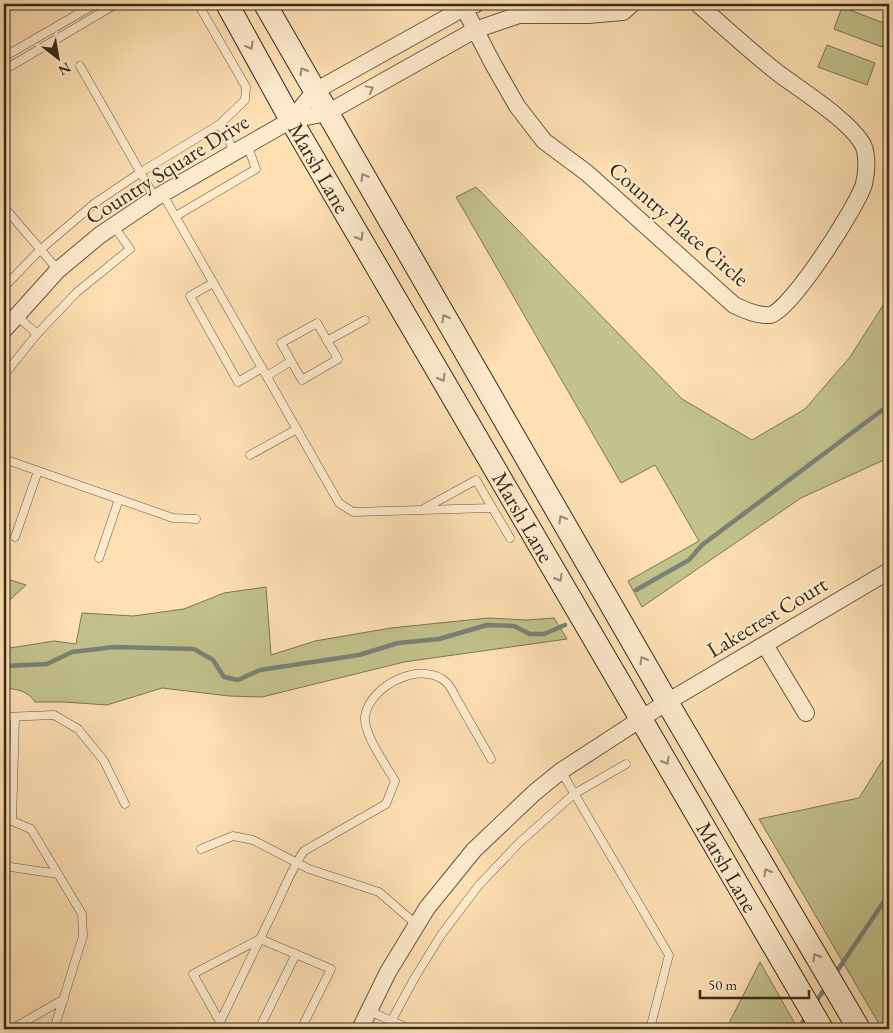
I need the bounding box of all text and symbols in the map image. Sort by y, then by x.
north arrow [32,32,82,82]
one-way arrow [244,41,254,50]
text: N [55,59,74,80]
one-way arrow [299,67,309,76]
one-way arrow [364,85,373,95]
street label: Country Square Drive [80,107,255,231]
street label: Marsh Lane [281,117,357,219]
street label: Country Place Circle [603,155,756,293]
one-way arrow [360,174,370,183]
one-way arrow [353,232,363,241]
one-way arrow [442,314,452,323]
one-way arrow [435,372,445,381]
street label: Marsh Lane [485,466,561,568]
one-way arrow [558,516,568,525]
street label: Lakecrest Court [701,570,833,664]
one-way arrow [553,573,563,582]
one-way arrow [639,656,649,665]
one-way arrow [659,755,669,764]
street label: Marsh Lane [689,816,765,918]
one-way arrow [763,869,773,878]
one-way arrow [813,954,823,963]
scale bar [700,968,809,1000]
text: 50 m [708,975,737,994]

